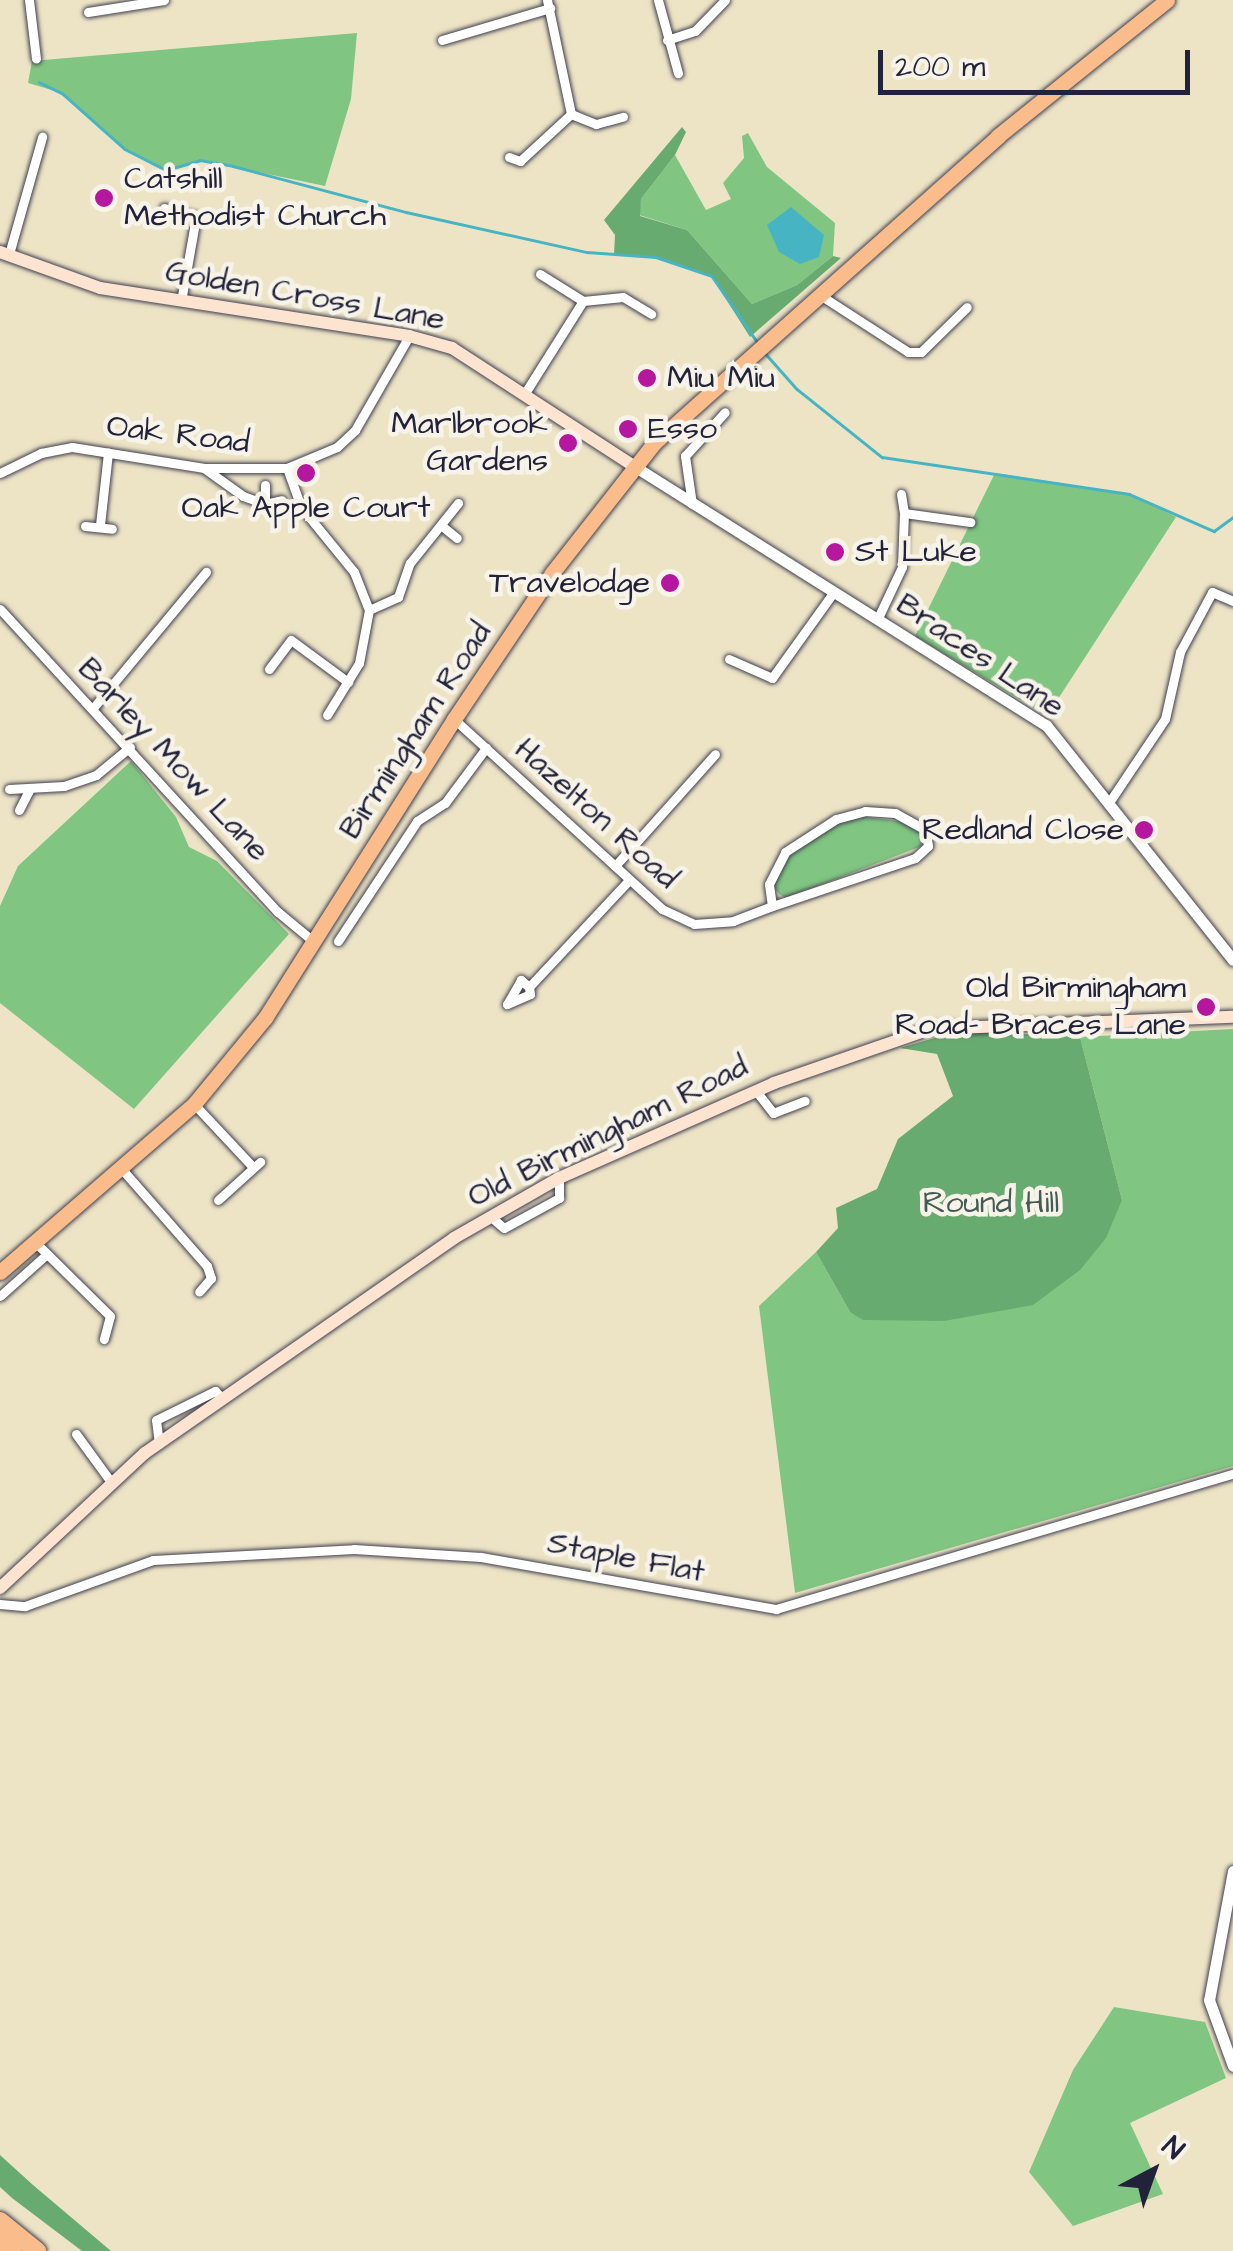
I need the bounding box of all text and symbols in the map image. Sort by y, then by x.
scale bar [883,30,1196,92]
text: 200 m [895,46,985,88]
place label: Catshill Methodist Church [124,161,386,236]
marker: Catshill Methodist Church [93,187,115,209]
street label: Golden Cross Lane [162,253,448,339]
place label: Miu Miu [667,359,775,397]
marker: Miu Miu [636,367,658,389]
place label: Marlbrook Gardens [391,406,548,481]
street label: Oak Road [104,407,252,463]
place label: Esso [648,410,717,448]
marker: Esso [617,418,639,440]
marker: Marlbrook Gardens [557,432,579,454]
marker: Oak Apple Court [295,462,317,484]
place label: Oak Apple Court [182,489,430,527]
place label: St Luke [855,533,977,571]
marker: St Luke [824,541,846,563]
place label: Travelodge [489,564,650,602]
marker: Travelodge [659,572,681,594]
street label: Braces Lane [888,586,1072,726]
street label: Birmingham Road [332,615,500,847]
street label: Barley Mow Lane [69,650,277,870]
street label: Hazelton Road [506,730,686,898]
place label: Redland Close [922,811,1124,849]
marker: Redland Close [1133,819,1155,841]
place label: Old Birmingham Road- Braces Lane [895,970,1186,1045]
marker: Old Birmingham Road- Braces Lane [1195,996,1217,1018]
street label: Old Birmingham Road [462,1048,754,1216]
park label: Round Hill [923,1184,1059,1222]
street label: Staple Flat [544,1524,708,1592]
north arrow [1103,2121,1203,2221]
text: N [1154,2128,1192,2168]

